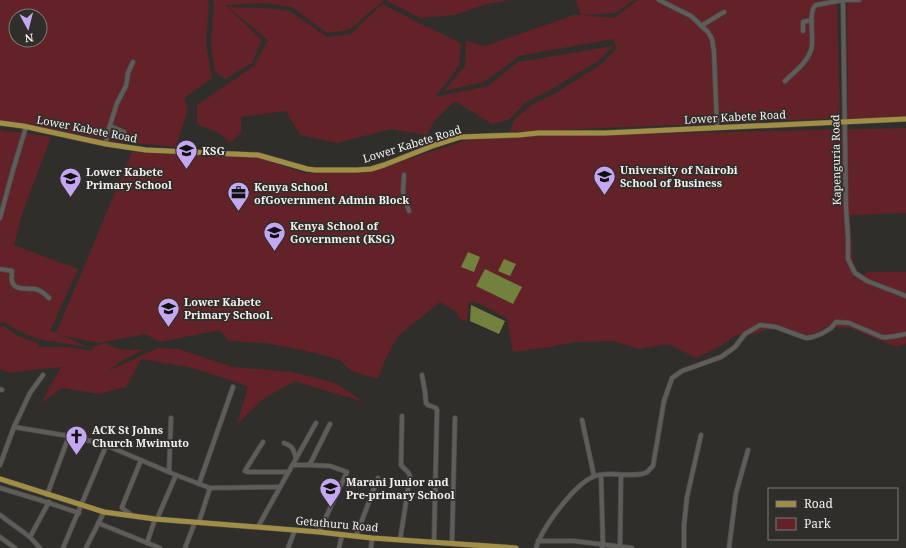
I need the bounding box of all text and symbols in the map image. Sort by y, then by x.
north arrow [8,8,48,48]
text: N [24,30,34,46]
street label: Lower Kabete Road [684,106,787,127]
street label: Lower Kabete Road [35,111,139,146]
street label: Kapenguria Road [827,114,844,206]
street label: Lower Kabete Road [361,121,463,166]
school or university icon: KSG [173,138,199,171]
place label: KSG [202,143,225,158]
place label: University of Nairobi School of Business [620,162,738,190]
school or university icon: University of Nairobi School of Business [592,163,618,196]
place label: Lower Kabete Primary School [86,164,172,192]
school or university icon: Lower Kabete Primary School [58,165,84,198]
place label: Kenya School ofGovernment Admin Block [254,179,409,207]
office icon: Kenya School ofGovernment Admin Block [226,180,252,213]
place label: Kenya School of Government (KSG) [290,218,395,246]
school or university icon: Kenya School of Government (KSG) [262,219,288,252]
place label: Lower Kabete Primary School. [184,294,273,322]
school or university icon: Lower Kabete Primary School. [155,295,181,328]
place label: ACK St Johns Church Mwimuto [92,422,189,450]
church icon: ACK St Johns Church Mwimuto [64,423,90,456]
place label: Marani Junior and Pre-primary School [346,474,455,502]
school or university icon: Marani Junior and Pre-primary School [318,475,344,508]
legend [768,488,898,540]
text: Road [804,495,834,512]
street label: Getathuru Road [295,512,379,535]
text: Park [804,515,832,532]

